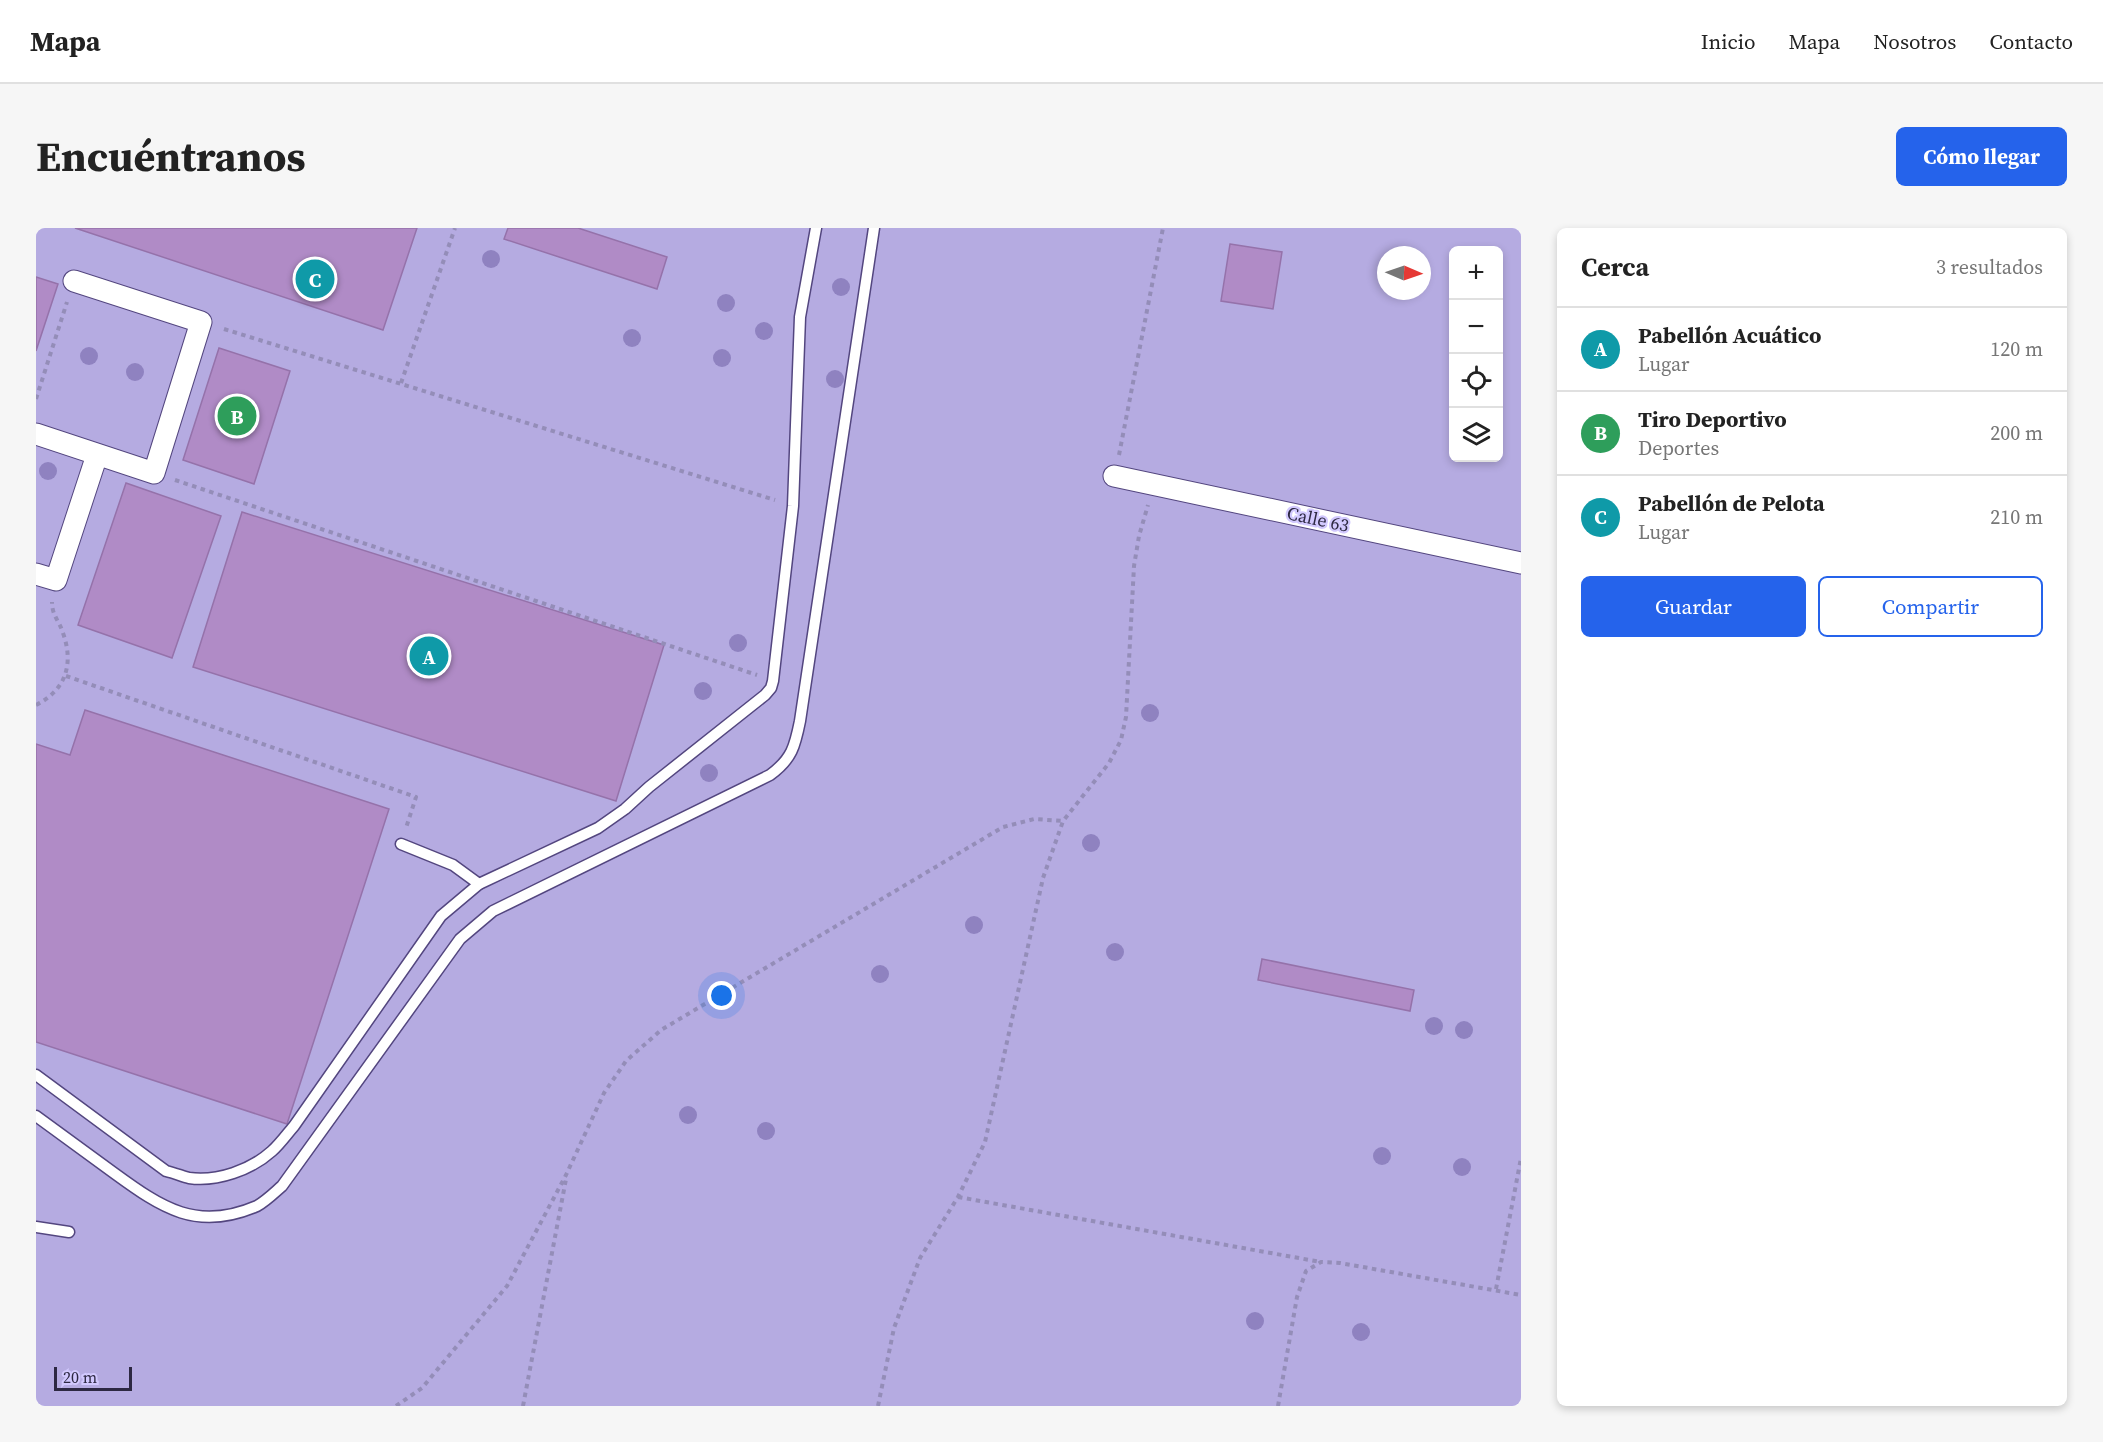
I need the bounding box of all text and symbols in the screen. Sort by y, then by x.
text: Mapa [30,22,101,60]
text: Inicio [1701,27,1755,56]
text: Mapa [1788,27,1840,56]
text: Nosotros [1873,27,1956,56]
text: Contacto [1989,27,2073,56]
text: Encuéntranos [36,127,306,185]
button: Cómo llegar [1896,127,2067,186]
north arrow [1377,246,1431,300]
map controls [1449,246,1503,462]
button: + [1449,246,1503,300]
text: Cerca [1581,249,1649,285]
text: 3 resultados [1936,253,2043,281]
pin: C [296,256,334,302]
button: − [1449,300,1503,354]
text: Pabellón Acuático [1638,320,1821,350]
text: A [1594,335,1607,363]
text: 120 m [1990,335,2043,363]
text: Lugar [1638,350,1689,378]
button: locate [1449,354,1503,408]
pin: B [218,394,256,438]
text: Tiro Deportivo [1638,404,1787,434]
button: layers [1449,408,1503,462]
text: B [1594,419,1607,447]
text: 200 m [1990,419,2043,447]
text: Deportes [1638,434,1719,462]
text: Pabellón de Pelota [1638,488,1825,518]
street label: Calle 63 [1285,500,1351,538]
text: C [1594,503,1607,531]
text: 210 m [1990,503,2043,531]
text: Lugar [1638,518,1689,546]
button: Guardar [1581,576,1806,637]
button: Compartir [1818,576,2043,637]
pin: A [410,634,448,678]
your location [707,981,736,1010]
scale bar [54,1364,132,1392]
text: 20 m [63,1366,97,1388]

